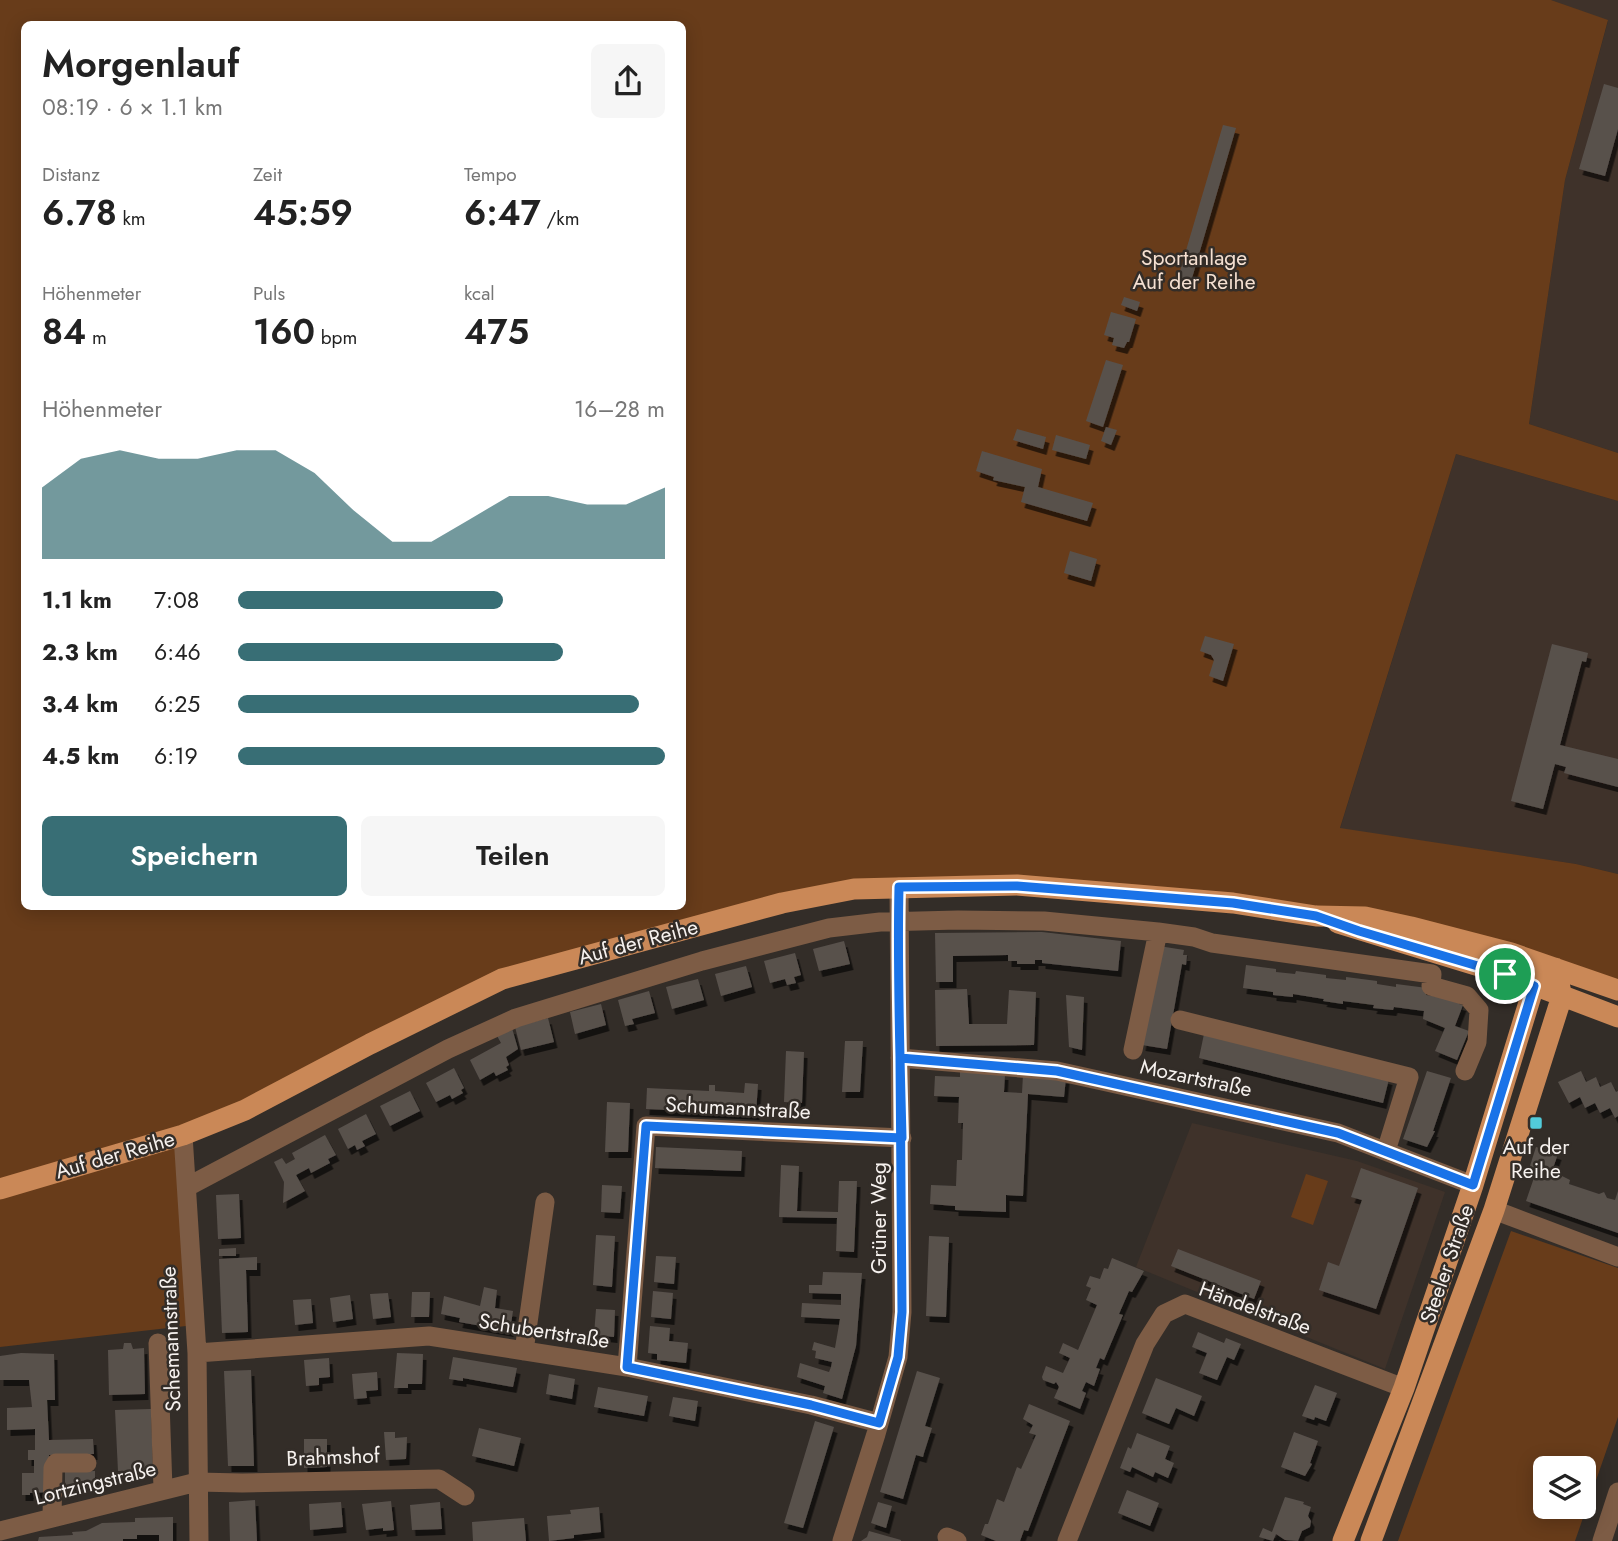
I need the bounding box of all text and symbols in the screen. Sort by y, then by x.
text: Morgenlauf [42,36,239,91]
button: share [591,44,665,118]
text: 08:19 · 6 × 1.1 km [42,90,223,124]
text: Distanz [42,161,100,188]
text: Zeit [253,161,282,188]
text: Tempo [464,161,517,188]
text: 6.78 [42,188,117,238]
text: 45:59 [253,188,353,238]
text: 6:47 [464,188,541,238]
text: km [117,205,146,232]
text: /km [541,205,580,232]
park label: Sportanlage Auf der Reihe [1133,243,1256,297]
text: Höhenmeter [42,280,141,307]
text: Puls [253,280,285,307]
text: kcal [464,280,495,307]
text: 84 [42,307,86,357]
text: 160 [253,307,315,357]
text: 475 [464,307,529,357]
text: m [86,324,107,351]
text: bpm [315,324,357,351]
text: Höhenmeter [42,392,162,426]
text: 16–28 m [574,392,665,426]
text: 1.1 km [42,583,112,617]
text: 7:08 [154,583,199,617]
text: 2.3 km [42,635,118,669]
text: 6:46 [154,635,201,669]
text: 3.4 km [42,687,118,721]
text: 6:25 [154,687,200,721]
text: 4.5 km [42,739,119,773]
text: 6:19 [154,739,198,773]
button: Speichern [42,816,347,896]
button: Teilen [361,816,665,896]
street label: Auf der Reihe [575,912,701,972]
pin [1475,944,1535,1004]
icon: arrive [1486,955,1524,993]
street label: Mozartstraße [1137,1052,1255,1105]
street label: Schumannstraße [665,1089,812,1127]
marker: Auf der Reihe [1528,1115,1544,1131]
street label: Auf der Reihe [52,1124,178,1186]
place label: Auf der Reihe [1503,1132,1570,1186]
street label: Grüner Weg [864,1162,894,1274]
street label: Steeler Straße [1413,1200,1481,1327]
street label: Schemannstraße [153,1266,189,1412]
street label: Händelstraße [1195,1274,1315,1342]
street label: Schubertstraße [476,1306,612,1356]
street label: Brahmshof [286,1440,381,1474]
street label: Lortzingstraße [31,1453,159,1513]
map controls [1533,1456,1596,1519]
button: layers [1533,1456,1596,1519]

